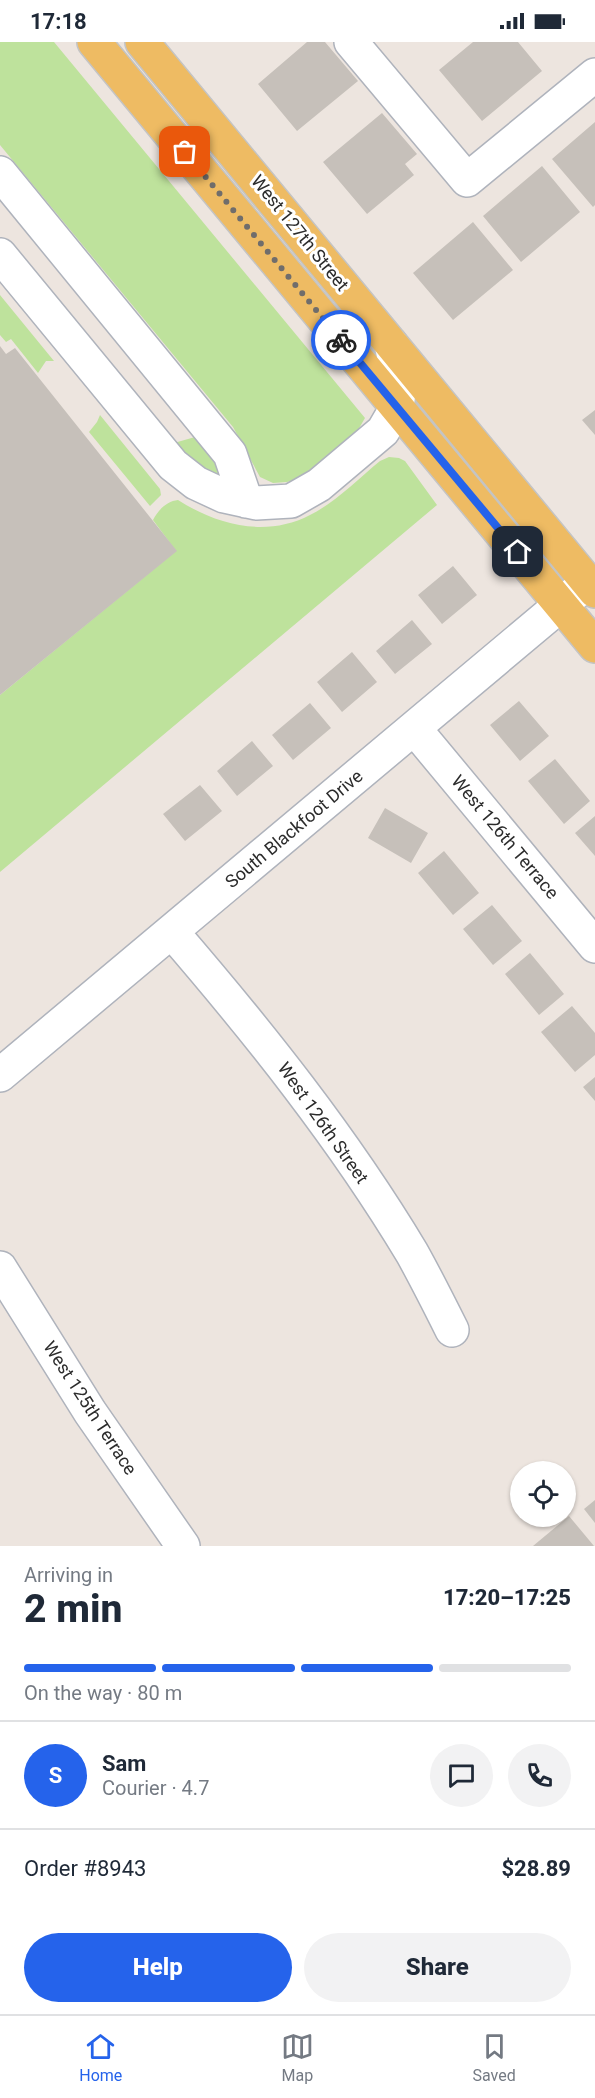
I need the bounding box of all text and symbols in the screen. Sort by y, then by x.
text: 17:18 [30,9,87,34]
pin [159,126,210,177]
icon: bag [168,135,201,168]
street label: West 127th Street [247,171,354,295]
courier [311,310,371,370]
icon: bike [325,324,358,357]
pin [492,526,543,577]
icon: home [501,535,534,568]
street label: South Blackfoot Drive [221,765,367,892]
street label: West 126th Terrace [447,770,563,903]
street label: West 126th Street [274,1058,373,1187]
street label: West 125th Terrace [39,1337,141,1479]
map controls [510,1461,576,1527]
button: locate [510,1461,576,1527]
text: Arriving in [24,1563,113,1587]
text: 17:20–17:25 [443,1585,571,1610]
text: 2 min [24,1586,122,1632]
text: On the way · 80 m [24,1681,182,1705]
button: chat [430,1744,493,1807]
button: phone [508,1744,571,1807]
text: Sam [102,1751,146,1776]
text: S [49,1763,62,1788]
text: Courier · 4.7 [102,1776,209,1800]
text: Order #8943 [24,1856,146,1881]
text: $28.89 [502,1856,571,1881]
button: Help [24,1933,292,2002]
button: Share [304,1933,571,2002]
tab: Home [79,2030,122,2085]
tab: Map [281,2030,314,2085]
tab: Saved [472,2030,516,2085]

